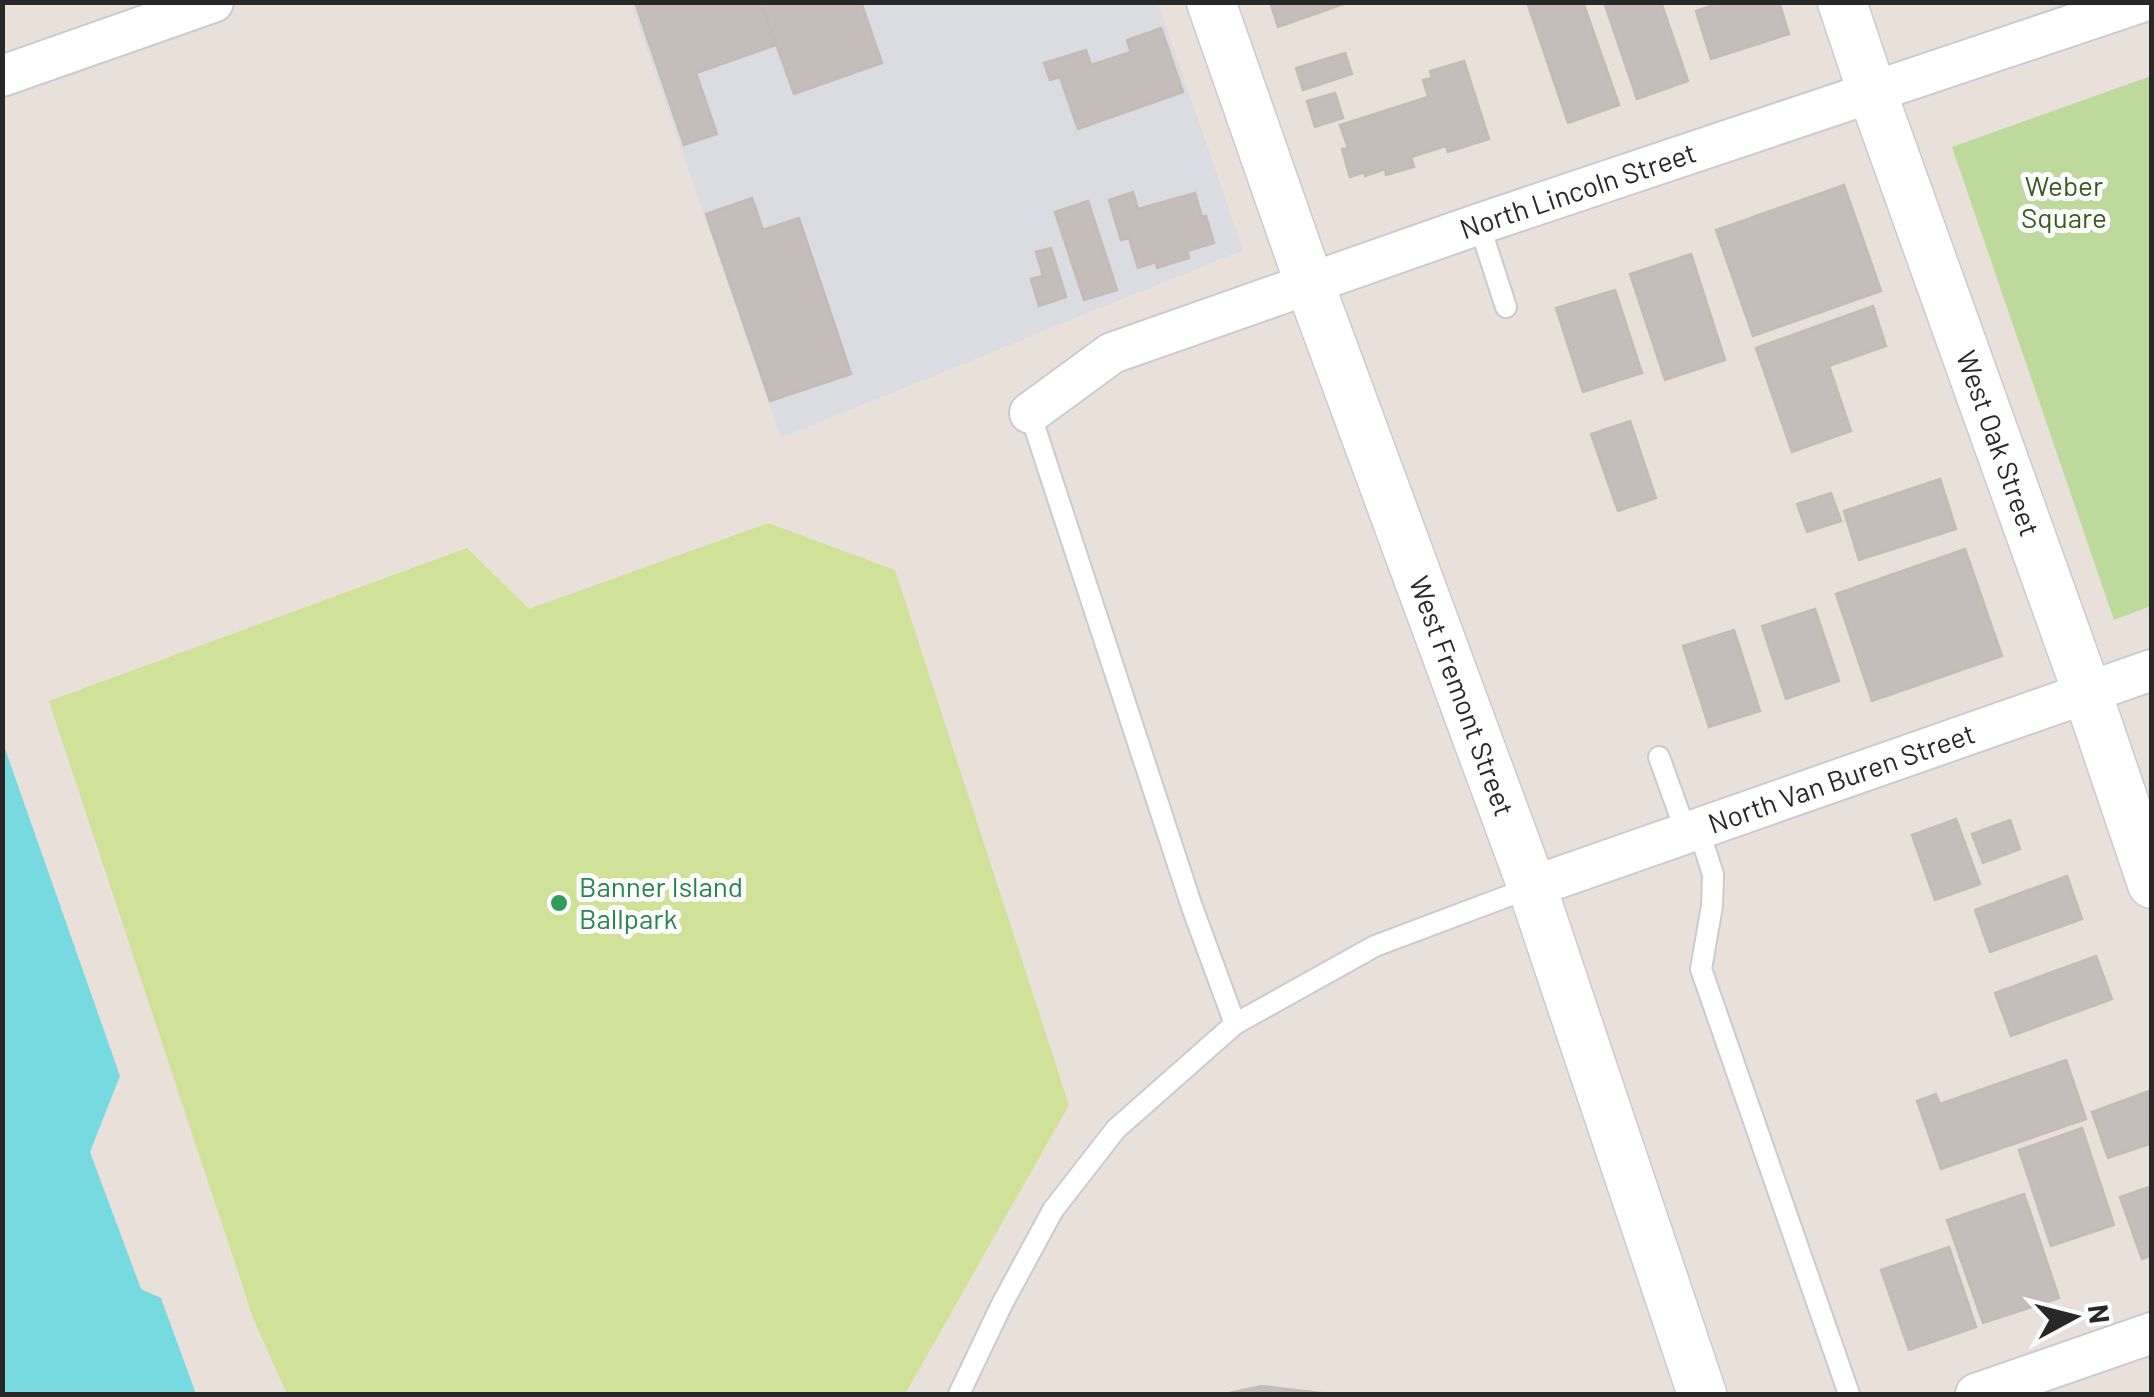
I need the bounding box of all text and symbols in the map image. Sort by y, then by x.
street label: North Lincoln Street [1455,134,1700,245]
park label: Weber Square [2021,168,2107,234]
street label: West Oak Street [1950,345,2048,540]
street label: West Fremont Street [1403,571,1522,821]
street label: North Van Buren Street [1703,715,1979,840]
place label: Banner Island Ballpark [579,869,743,935]
marker: Banner Island Ballpark [548,892,570,914]
north arrow [2024,1267,2124,1367]
text: N [2082,1303,2118,1325]

